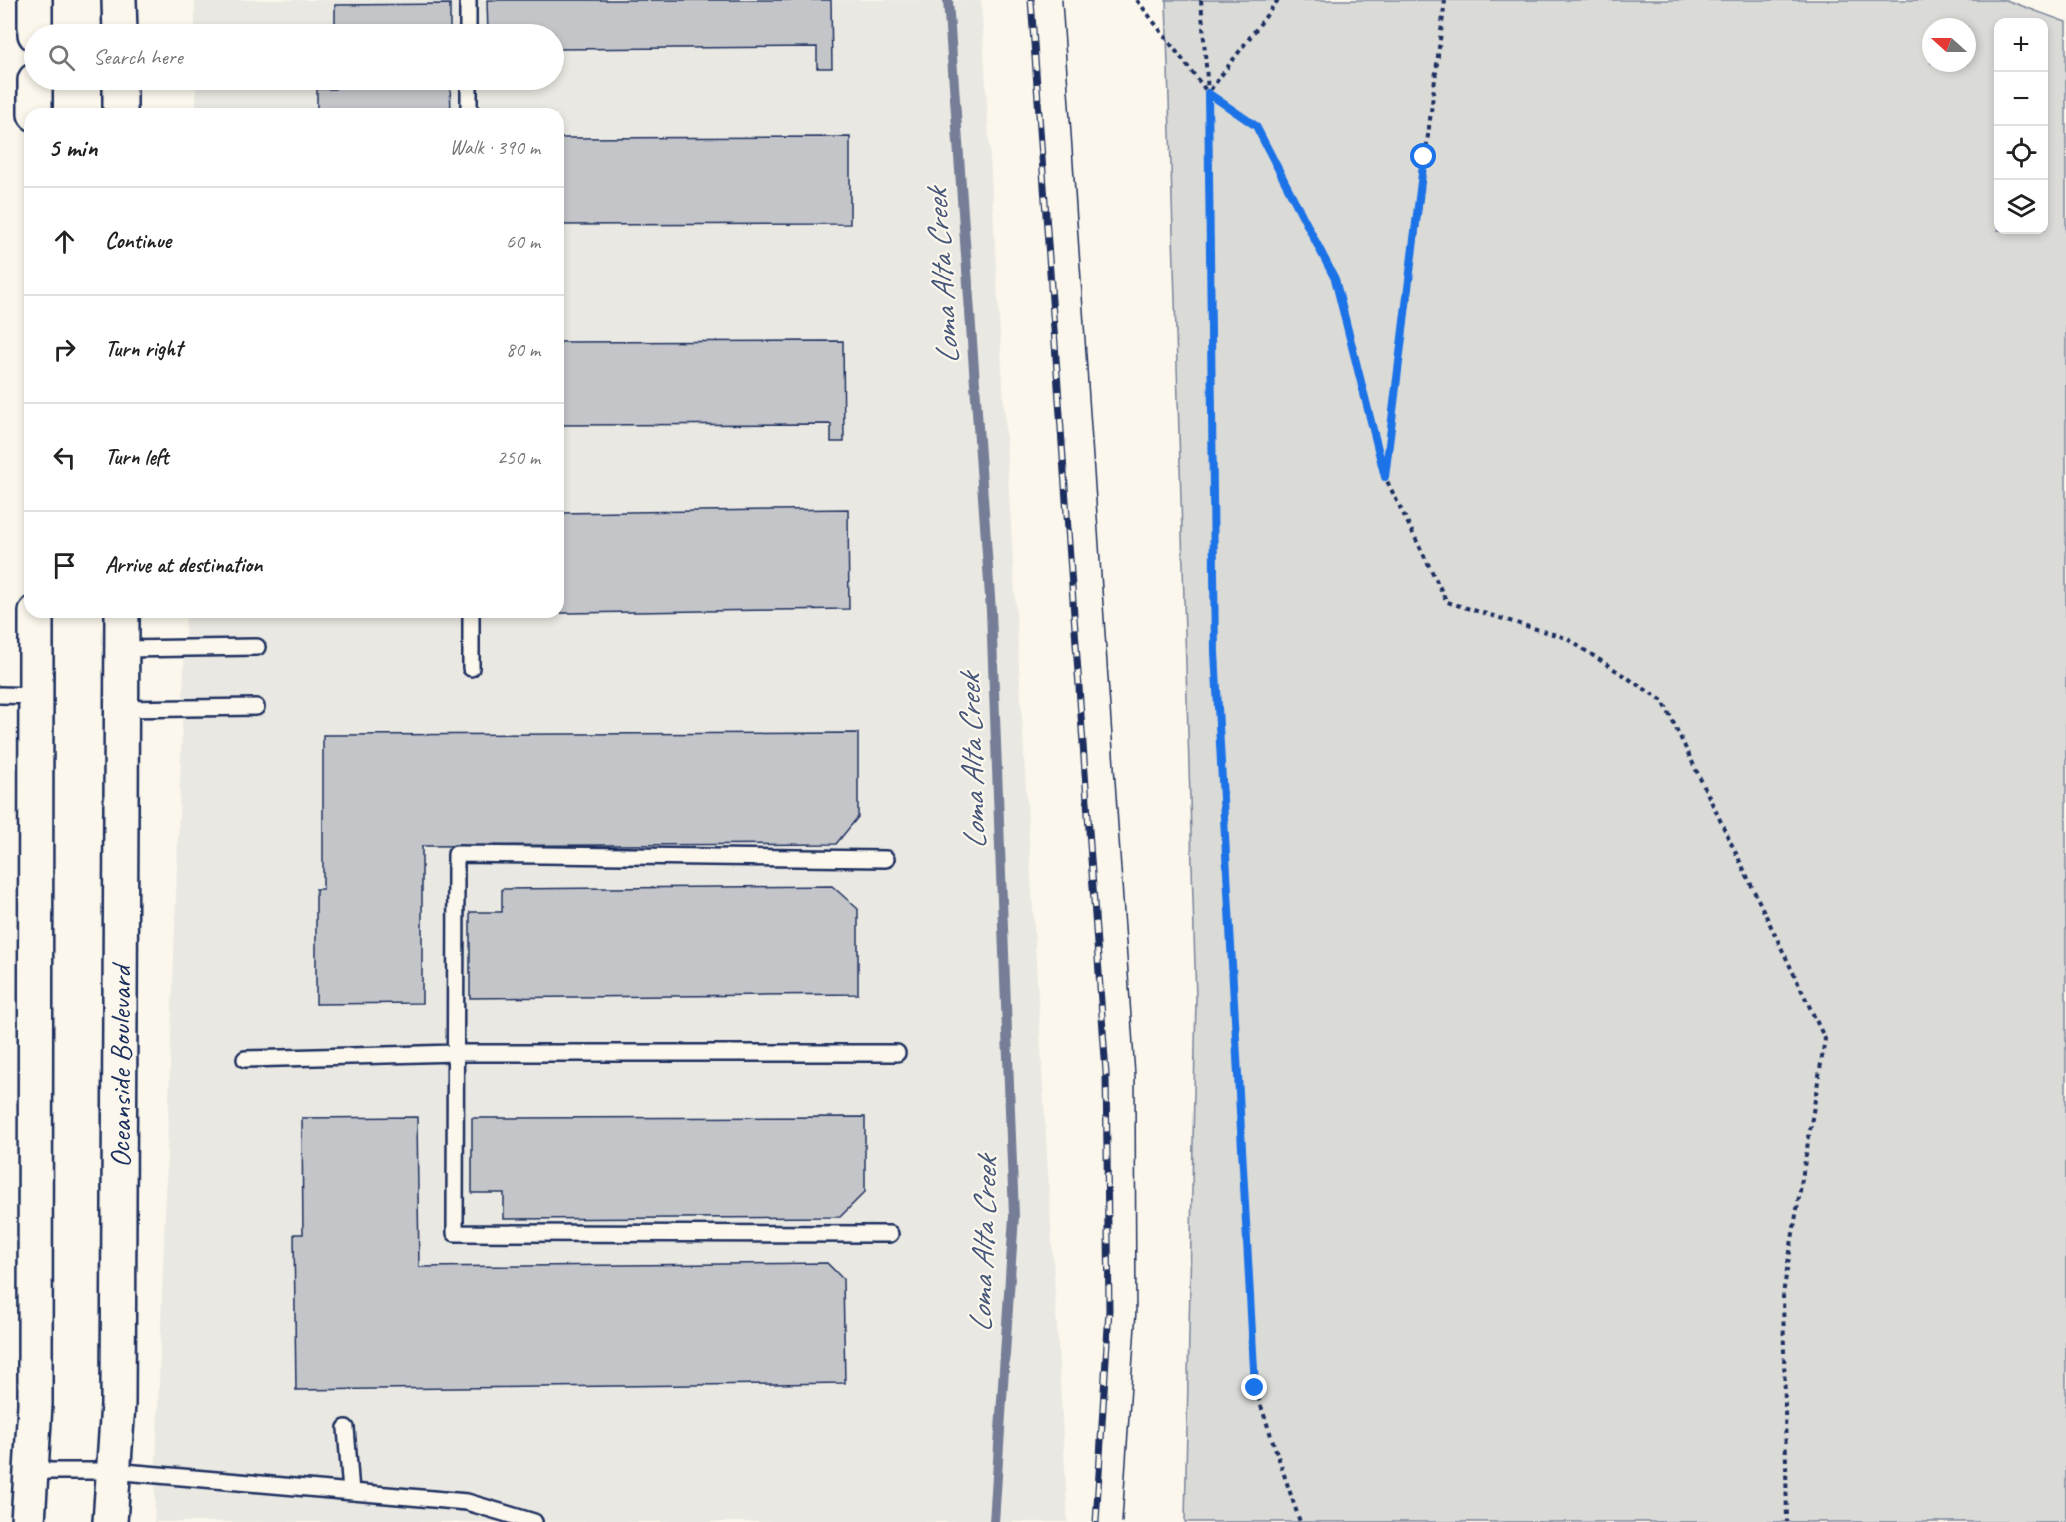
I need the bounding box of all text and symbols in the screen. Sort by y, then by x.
north arrow [1922,18,1976,72]
map controls [1994,18,2048,234]
button: + [1994,18,2048,72]
search box [24,24,564,90]
icon: search [45,41,78,74]
text: Search here [93,43,183,71]
button: − [1994,72,2048,126]
button: locate [1994,126,2048,180]
text: 5 min [48,131,97,164]
text: Walk · 390 m [450,135,540,160]
route start [1410,143,1436,169]
button: layers [1994,180,2048,234]
water label: Loma Alta Creek [915,183,969,366]
icon: ahead [48,225,81,258]
text: Continue [105,227,171,255]
text: 60 m [506,229,540,254]
icon: right [48,333,81,366]
text: Turn right [105,335,182,363]
text: 80 m [506,337,540,362]
icon: left [48,441,81,474]
text: Turn left [105,443,169,471]
text: 250 m [497,445,540,470]
icon: arrive [48,549,81,582]
text: Arrive at destination [105,551,262,579]
water label: Loma Alta Creek [948,668,996,850]
street label: Oceanside Boulevard [101,962,139,1168]
water label: Loma Alta Creek [959,1151,1007,1333]
route end [1241,1374,1267,1400]

